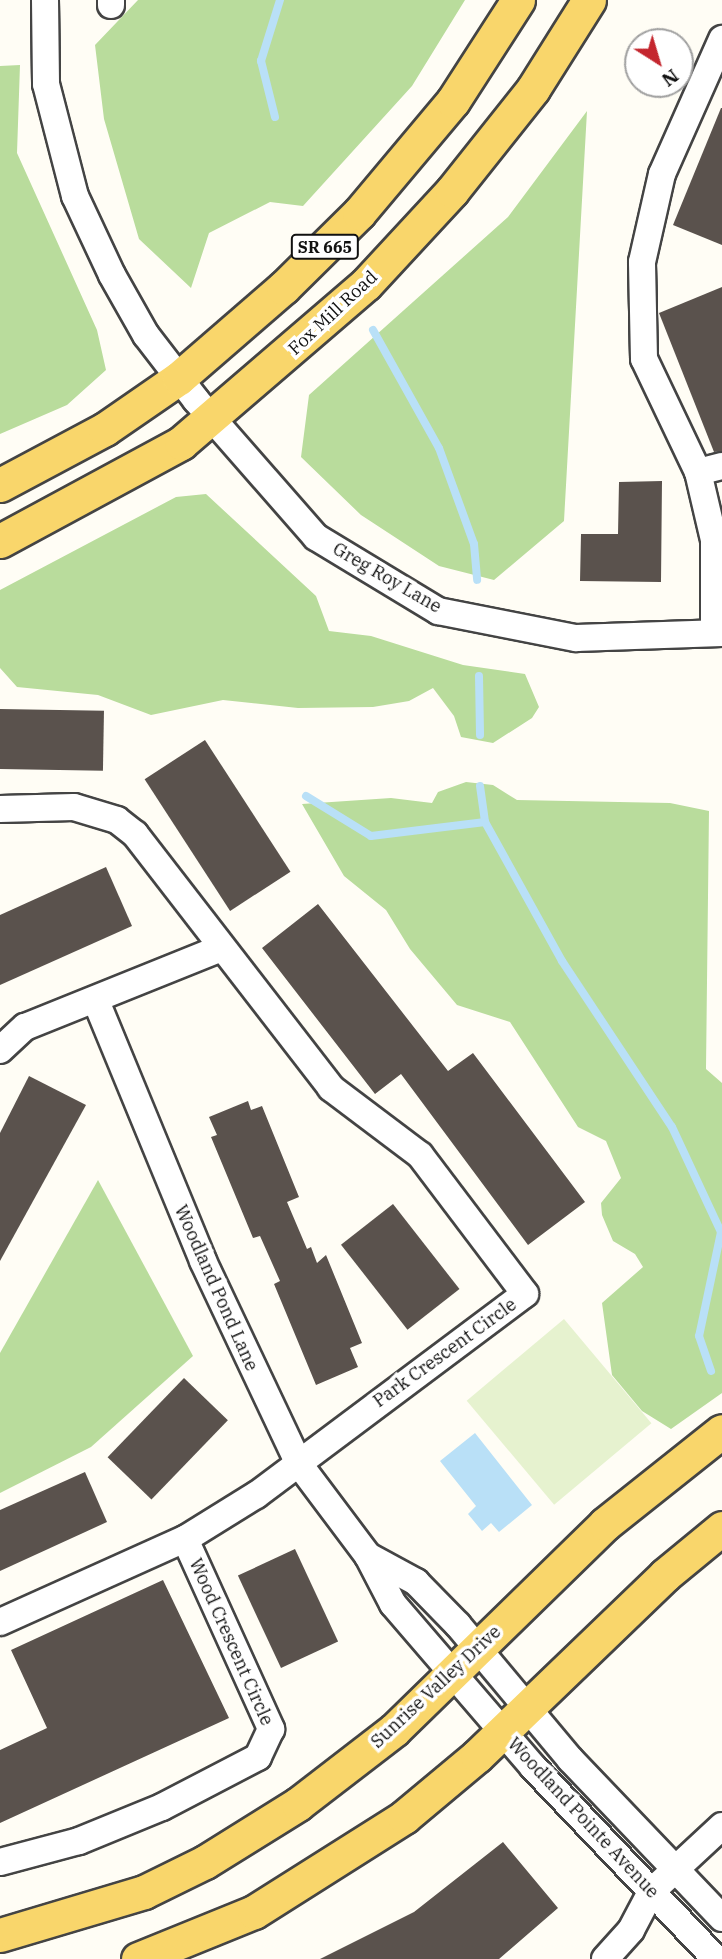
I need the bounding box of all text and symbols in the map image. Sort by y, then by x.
north arrow [624,28,694,98]
text: N [657,64,684,92]
road number: SR 665 [290,234,360,260]
street label: Fox Mill Road [284,266,382,360]
street label: Greg Roy Lane [329,538,445,618]
street label: Woodland Pond Lane [170,1202,262,1374]
street label: Park Crescent Circle [369,1294,521,1412]
street label: Wood Crescent Circle [184,1555,278,1729]
street label: Sunrise Valley Drive [367,1621,505,1753]
street label: Woodland Pointe Avenue [503,1733,663,1903]

